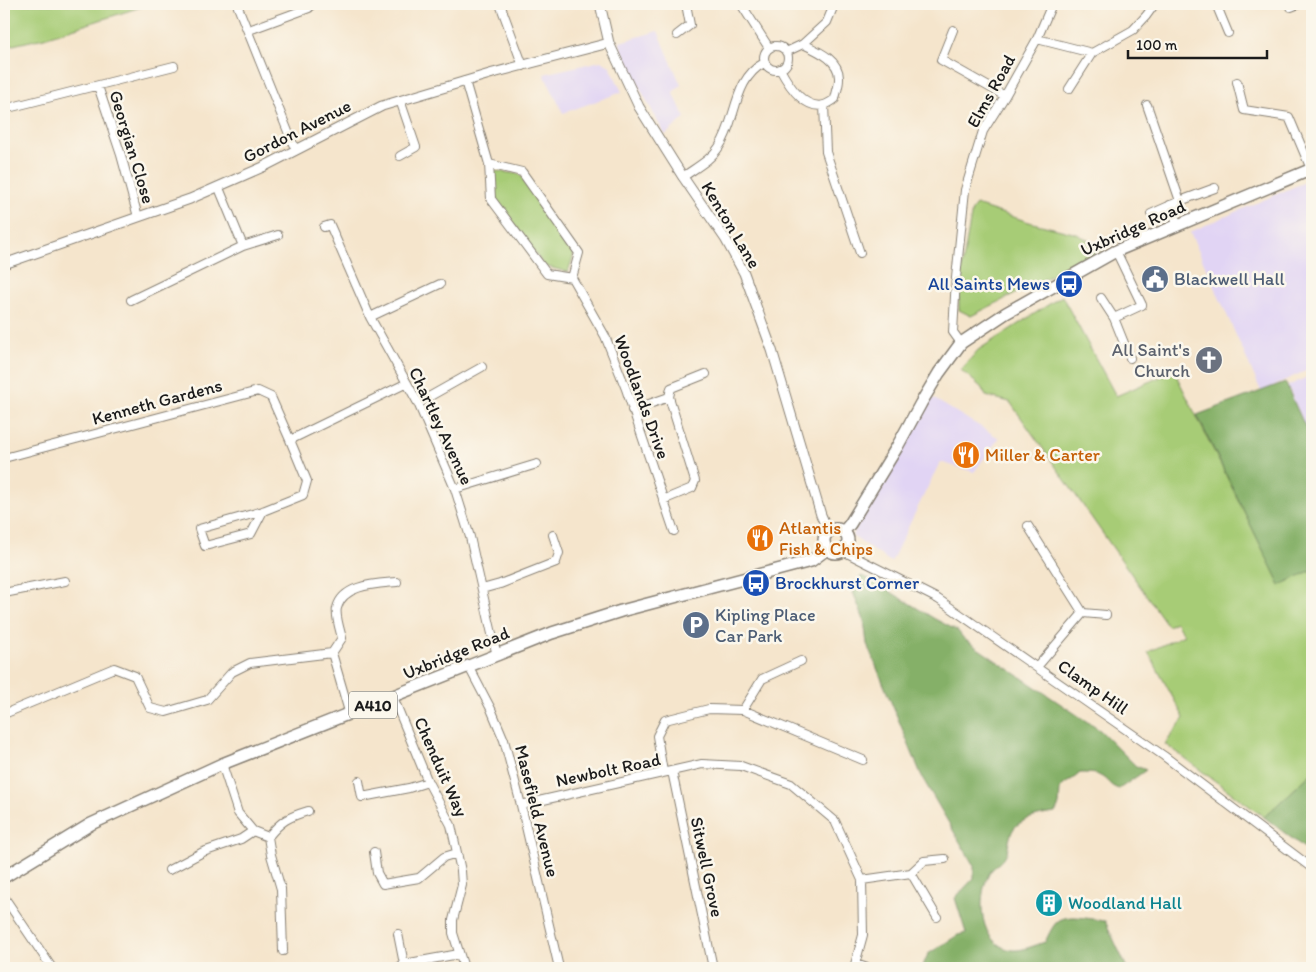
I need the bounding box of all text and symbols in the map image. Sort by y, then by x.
scale bar [1128,28,1267,60]
text: 100 m [1136,36,1178,54]
street label: Elms Road [962,50,1020,132]
street label: Georgian Close [104,88,160,206]
street label: Gordon Avenue [239,94,355,168]
street label: Kenton Lane [696,178,766,272]
street label: Uxbridge Road [1077,195,1189,261]
public building icon: Blackwell Hall [1140,264,1170,294]
place label: Blackwell Hall [1174,268,1285,290]
bus stop icon: All Saints Mews [1054,269,1084,299]
place label: All Saints Mews [928,273,1050,295]
street label: Woodlands Drive [609,332,675,462]
place label: All Saint's Church [1112,339,1190,382]
church icon: All Saint's Church [1194,345,1224,375]
street label: Chartley Avenue [404,364,478,488]
street label: Kenneth Gardens [89,374,225,430]
restaurant icon: Miller & Carter [951,440,981,470]
place label: Miller & Carter [985,444,1101,466]
place label: Atlantis Fish & Chips [779,517,873,560]
restaurant icon: Atlantis Fish & Chips [745,523,775,553]
bus stop icon: Brockhurst Corner [741,568,771,598]
place label: Brockhurst Corner [775,572,920,594]
place label: Kipling Place Car Park [715,604,816,647]
parking icon: Kipling Place Car Park [681,610,711,640]
street label: Uxbridge Road [400,622,513,684]
street label: Clamp Hill [1053,655,1133,719]
road number: A410 [349,692,397,718]
street label: Chenduit Way [409,714,473,821]
street label: Masefield Avenue [510,743,564,879]
street label: Newbolt Road [554,748,663,792]
street label: Sitwell Grove [686,815,728,919]
building icon: Woodland Hall [1034,888,1064,918]
place label: Woodland Hall [1068,892,1182,914]

